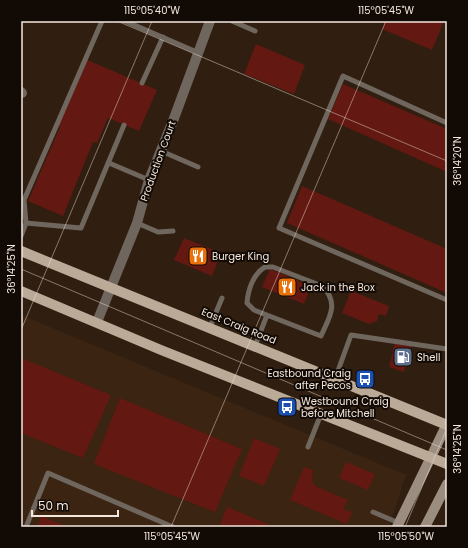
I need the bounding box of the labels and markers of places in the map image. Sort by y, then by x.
restaurant icon: Burger King [187,245,209,267]
place label: Burger King [212,249,269,264]
restaurant icon: Jack in the Box [276,276,298,298]
place label: Jack in the Box [301,280,375,295]
fuel station icon: Shell [392,346,414,368]
place label: Shell [417,350,440,365]
place label: Eastbound Craig after Pecos [267,366,351,393]
bus stop icon: Eastbound Craig after Pecos [354,368,376,390]
place label: Westbound Craig before Mitchell [301,394,389,421]
bus stop icon: Westbound Craig before Mitchell [276,396,298,418]

